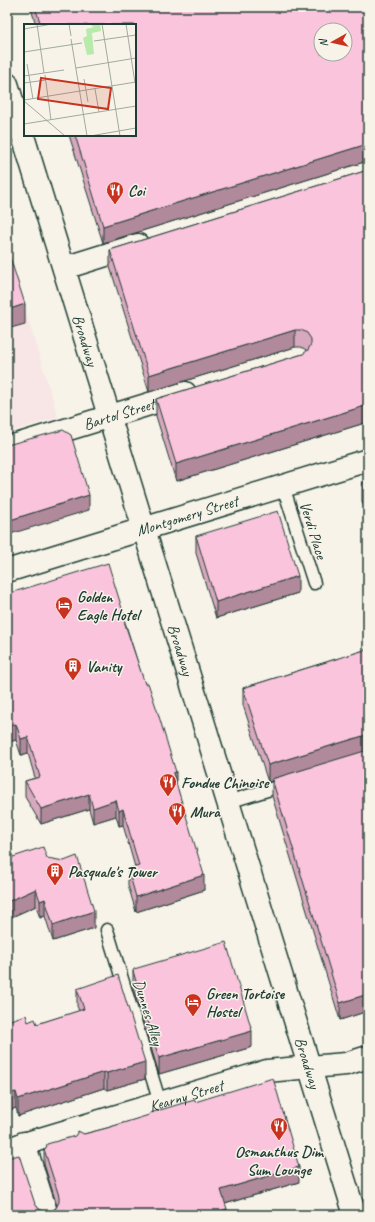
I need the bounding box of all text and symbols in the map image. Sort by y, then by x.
north arrow [313,22,353,62]
inset map [24,24,136,136]
text: N [315,37,331,48]
restaurant icon: Coi [105,180,125,205]
place label: Coi [128,181,146,201]
street label: Broadway [68,312,103,370]
street label: Bartol Street [81,393,160,435]
street label: Montgomery Street [134,490,243,541]
street label: Verdi Place [295,499,332,563]
place label: Golden Eagle Hotel [77,587,142,625]
hotel icon: Golden Eagle Hotel [54,595,74,620]
street label: Broadway [163,622,198,680]
building icon: Vanity [63,656,83,681]
place label: Vanity [86,657,123,677]
restaurant icon: Fondue Chinoise [158,772,178,797]
place label: Fondue Chinoise [181,773,270,793]
restaurant icon: Mura [167,801,187,826]
place label: Mura [190,802,221,822]
building icon: Pasquale's Tower [45,861,65,886]
place label: Pasquale's Tower [68,862,159,882]
street label: Dunnes Alley [129,977,168,1049]
place label: Green Tortoise Hostel [206,984,286,1022]
hotel icon: Green Tortoise Hostel [183,992,203,1017]
street label: Broadway [290,1035,325,1093]
street label: Kearny Street [147,1075,228,1117]
restaurant icon: Osmanthus Dim Sum Lounge [269,1116,289,1141]
place label: Osmanthus Dim Sum Lounge [235,1142,325,1180]

